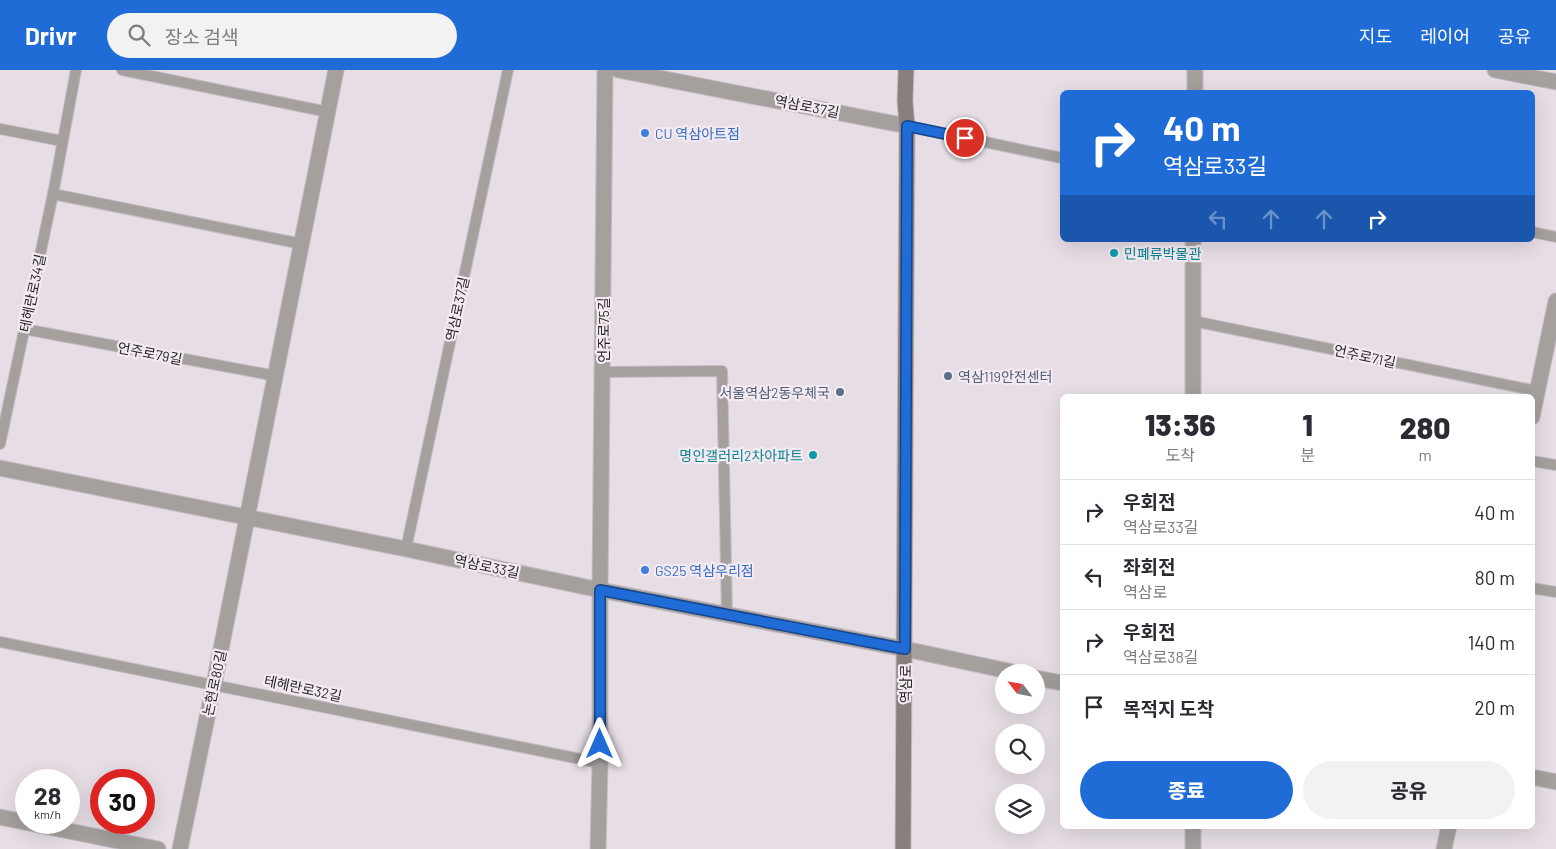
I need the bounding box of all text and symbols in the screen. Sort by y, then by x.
search box [107,13,457,58]
text: Drivr [25,21,77,50]
icon: search [125,21,153,49]
text: 장소 검색 [165,25,239,48]
text: 지도 [1359,25,1392,47]
text: 레이어 [1420,25,1470,47]
text: 공유 [1498,25,1531,47]
street label: 역삼로37길 [773,91,841,121]
text: 40 m [1163,106,1240,148]
icon: right [1080,110,1145,175]
pin [944,117,986,159]
icon: arrive [951,124,979,152]
place label: CU 역삼아트점 [655,125,740,142]
marker: CU 역삼아트점 [639,127,651,139]
text: 역삼로33길 [1163,152,1267,178]
icon: left [1204,205,1232,233]
icon: ahead [1257,205,1285,233]
icon: ahead [1310,205,1338,233]
icon: right [1363,205,1391,233]
place label: 민폐류박물관 [1124,245,1201,262]
marker: 민폐류박물관 [1108,247,1120,259]
street label: 테헤란로34길 [15,252,49,334]
street label: 역삼로37길 [442,275,472,343]
street label: 언주로75길 [595,297,612,363]
street label: 언주로79길 [116,338,184,368]
street label: 언주로71길 [1332,341,1398,371]
place label: 역삼119안전센터 [958,368,1052,385]
marker: 역삼119안전센터 [942,370,954,382]
place label: 서울역삼2동우체국 [719,384,830,401]
marker: 서울역삼2동우체국 [834,386,846,398]
text: 13:36 [1145,406,1216,442]
text: 1 [1302,406,1313,442]
text: 280 [1400,409,1450,445]
text: 도착 [1165,445,1195,464]
text: 분 [1300,445,1315,464]
text: m [1418,445,1432,464]
place label: 명인갤러리2차아파트 [680,447,803,464]
marker: 명인갤러리2차아파트 [807,449,819,461]
text: 우회전 [1123,490,1175,513]
icon: right [1080,498,1108,526]
text: 40 m [1474,501,1515,524]
text: 역삼로33길 [1123,517,1198,536]
street label: 역삼로33길 [453,551,521,581]
text: 좌회전 [1123,555,1175,578]
place label: GS25 역삼우리점 [655,562,754,579]
icon: left [1080,563,1108,591]
marker: GS25 역삼우리점 [639,564,651,576]
text: 80 m [1475,566,1515,589]
text: 역삼로 [1123,582,1167,601]
text: 우회전 [1123,620,1175,643]
icon: right [1080,628,1108,656]
text: 140 m [1468,631,1515,654]
text: 역삼로38길 [1123,647,1198,666]
street label: 논현로80길 [199,649,229,717]
north arrow [995,664,1045,714]
map controls [995,664,1045,834]
street label: 역삼로 [897,665,914,703]
street label: 테헤란로32길 [263,671,343,705]
icon: arrive [1080,693,1108,721]
text: 20 m [1475,696,1515,719]
text: 목적지 도착 [1123,697,1214,720]
position arrow [573,717,625,769]
button: search [995,724,1045,774]
button: 종료 [1080,761,1293,819]
button: 공유 [1303,761,1515,819]
speed limit sign: 30 [90,769,155,834]
text: 28 [34,780,61,810]
button: layers [995,784,1045,834]
text: km/h [34,807,61,821]

